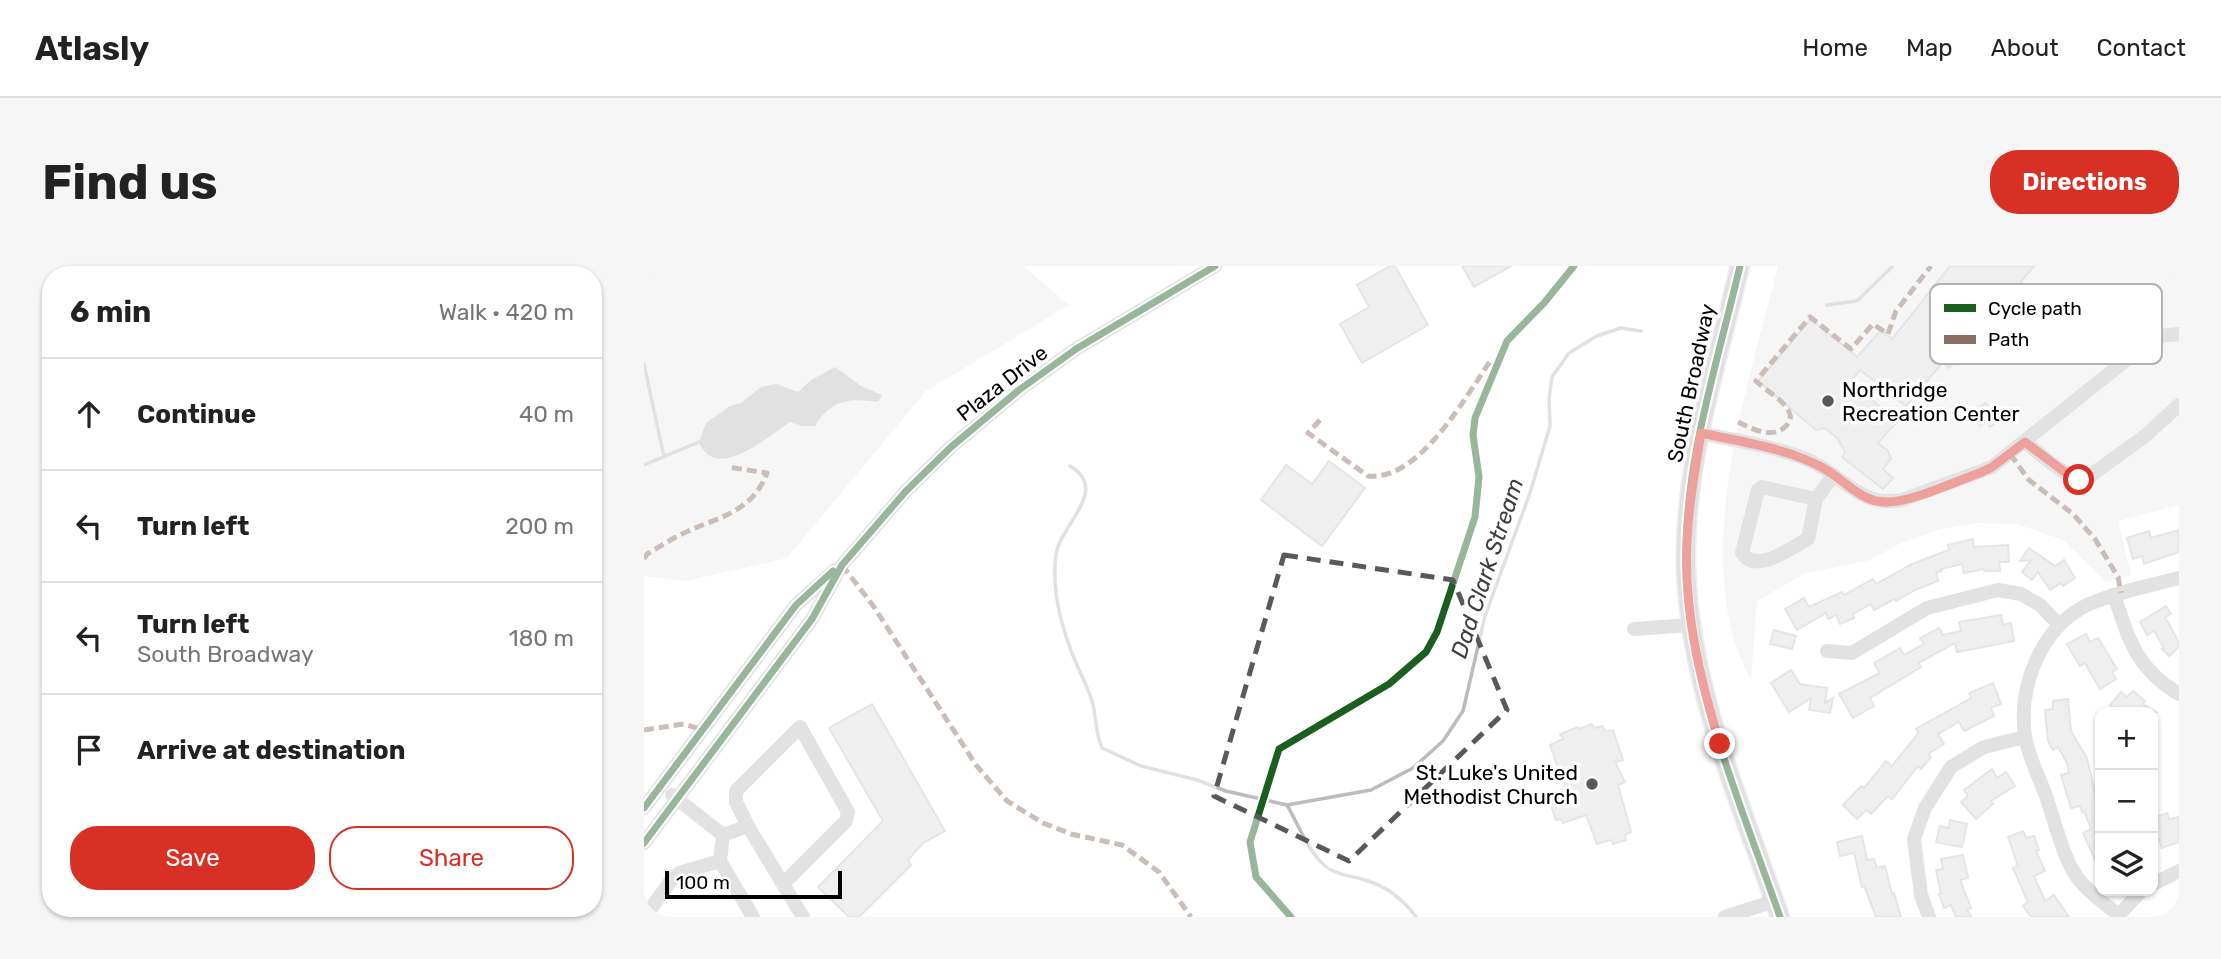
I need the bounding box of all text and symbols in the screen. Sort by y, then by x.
text: Atlasly [35,29,149,68]
text: Home [1802,34,1868,62]
text: Map [1906,34,1953,62]
text: About [1991,34,2059,62]
text: Contact [2097,34,2186,62]
button: Directions [1990,150,2179,214]
text: Find us [42,153,218,211]
legend [1930,284,2162,364]
text: 6 min [70,294,151,330]
text: Cycle path [1988,297,2082,320]
text: Walk · 420 m [439,298,574,326]
street label: South Broadway [1662,301,1720,465]
text: Path [1988,328,2029,351]
street label: Plaza Drive [952,340,1052,426]
place label: Northridge Recreation Center [1842,377,2020,426]
marker: Northridge Recreation Center [1820,393,1836,409]
icon: ahead [70,395,108,433]
text: Continue [137,399,256,430]
text: 40 m [519,400,574,428]
route start [2063,464,2094,495]
water label: Dad Clark Stream [1445,474,1529,662]
icon: left [70,507,108,545]
text: Turn left [137,511,249,542]
text: 200 m [505,512,574,540]
text: Turn left [137,609,249,640]
icon: left [70,619,108,657]
text: 180 m [509,624,574,652]
text: South Broadway [137,640,314,668]
map controls [2095,707,2158,896]
button: + [2095,707,2158,770]
route end [1704,728,1735,759]
icon: arrive [70,731,108,769]
text: Arrive at destination [137,735,405,766]
place label: St. Luke's United Methodist Church [1403,760,1578,809]
button: − [2095,770,2158,833]
marker: St. Luke's United Methodist Church [1584,776,1600,792]
button: Save [70,826,315,890]
button: Share [329,826,574,890]
button: layers [2095,833,2158,896]
scale bar [665,868,842,900]
text: 100 m [676,871,730,894]

